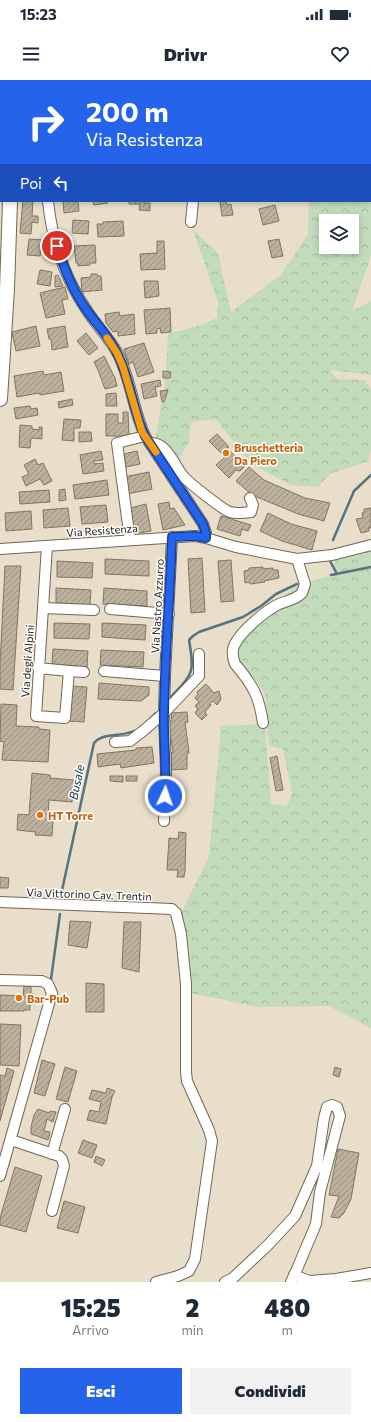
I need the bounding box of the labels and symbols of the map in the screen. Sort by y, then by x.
pin [40,229,74,263]
place label: Bruschetteria Da Piero [234,441,303,467]
marker: Bruschetteria Da Piero [221,448,231,458]
street label: Via Resistenza [66,521,138,539]
street label: Via Nastro Azzurro [148,558,166,654]
street label: Via degli Alpini [18,624,36,698]
water label: Busale [65,762,87,801]
position arrow [144,775,186,817]
place label: HT Torre [48,809,93,822]
marker: HT Torre [35,810,45,820]
street label: Via Vittorino Cav. Trentin [26,885,152,903]
place label: Bar-Pub [27,992,70,1005]
marker: Bar-Pub [14,993,24,1003]

